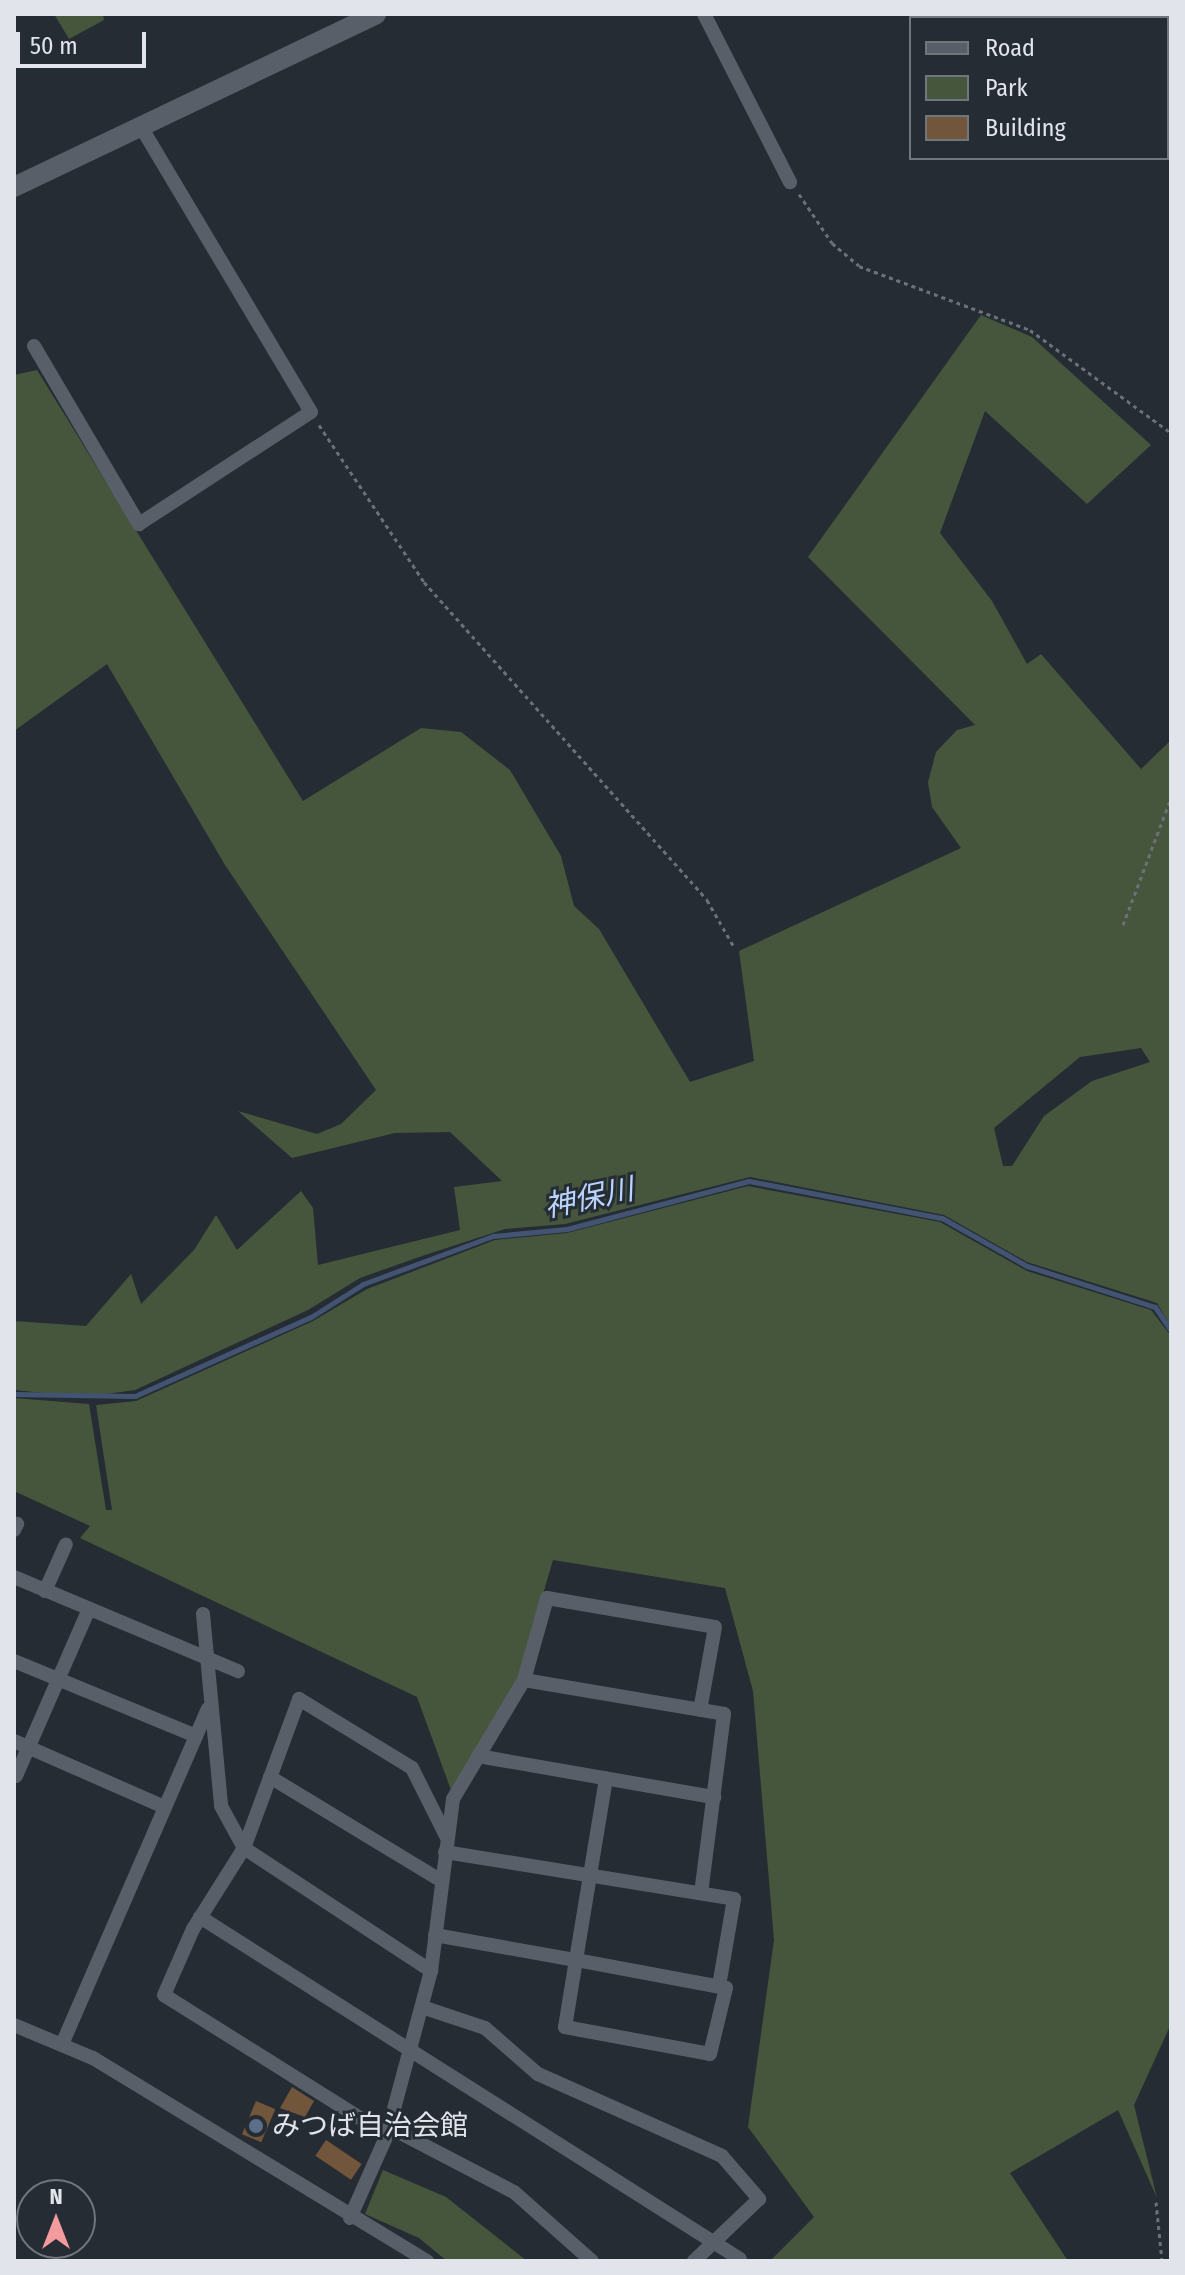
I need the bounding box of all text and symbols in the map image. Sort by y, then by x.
scale bar [20,16,150,66]
legend [909,16,1169,160]
text: 50 m [30,32,78,60]
text: Road [985,34,1035,62]
text: Park [985,74,1028,102]
text: Building [985,114,1066,142]
water label: 神保川 [541,1171,637,1225]
place label: みつば自治会館 [272,2109,468,2143]
marker: みつば自治会館 [247,2117,265,2135]
north arrow [16,2179,96,2259]
text: N [49,2183,63,2210]

